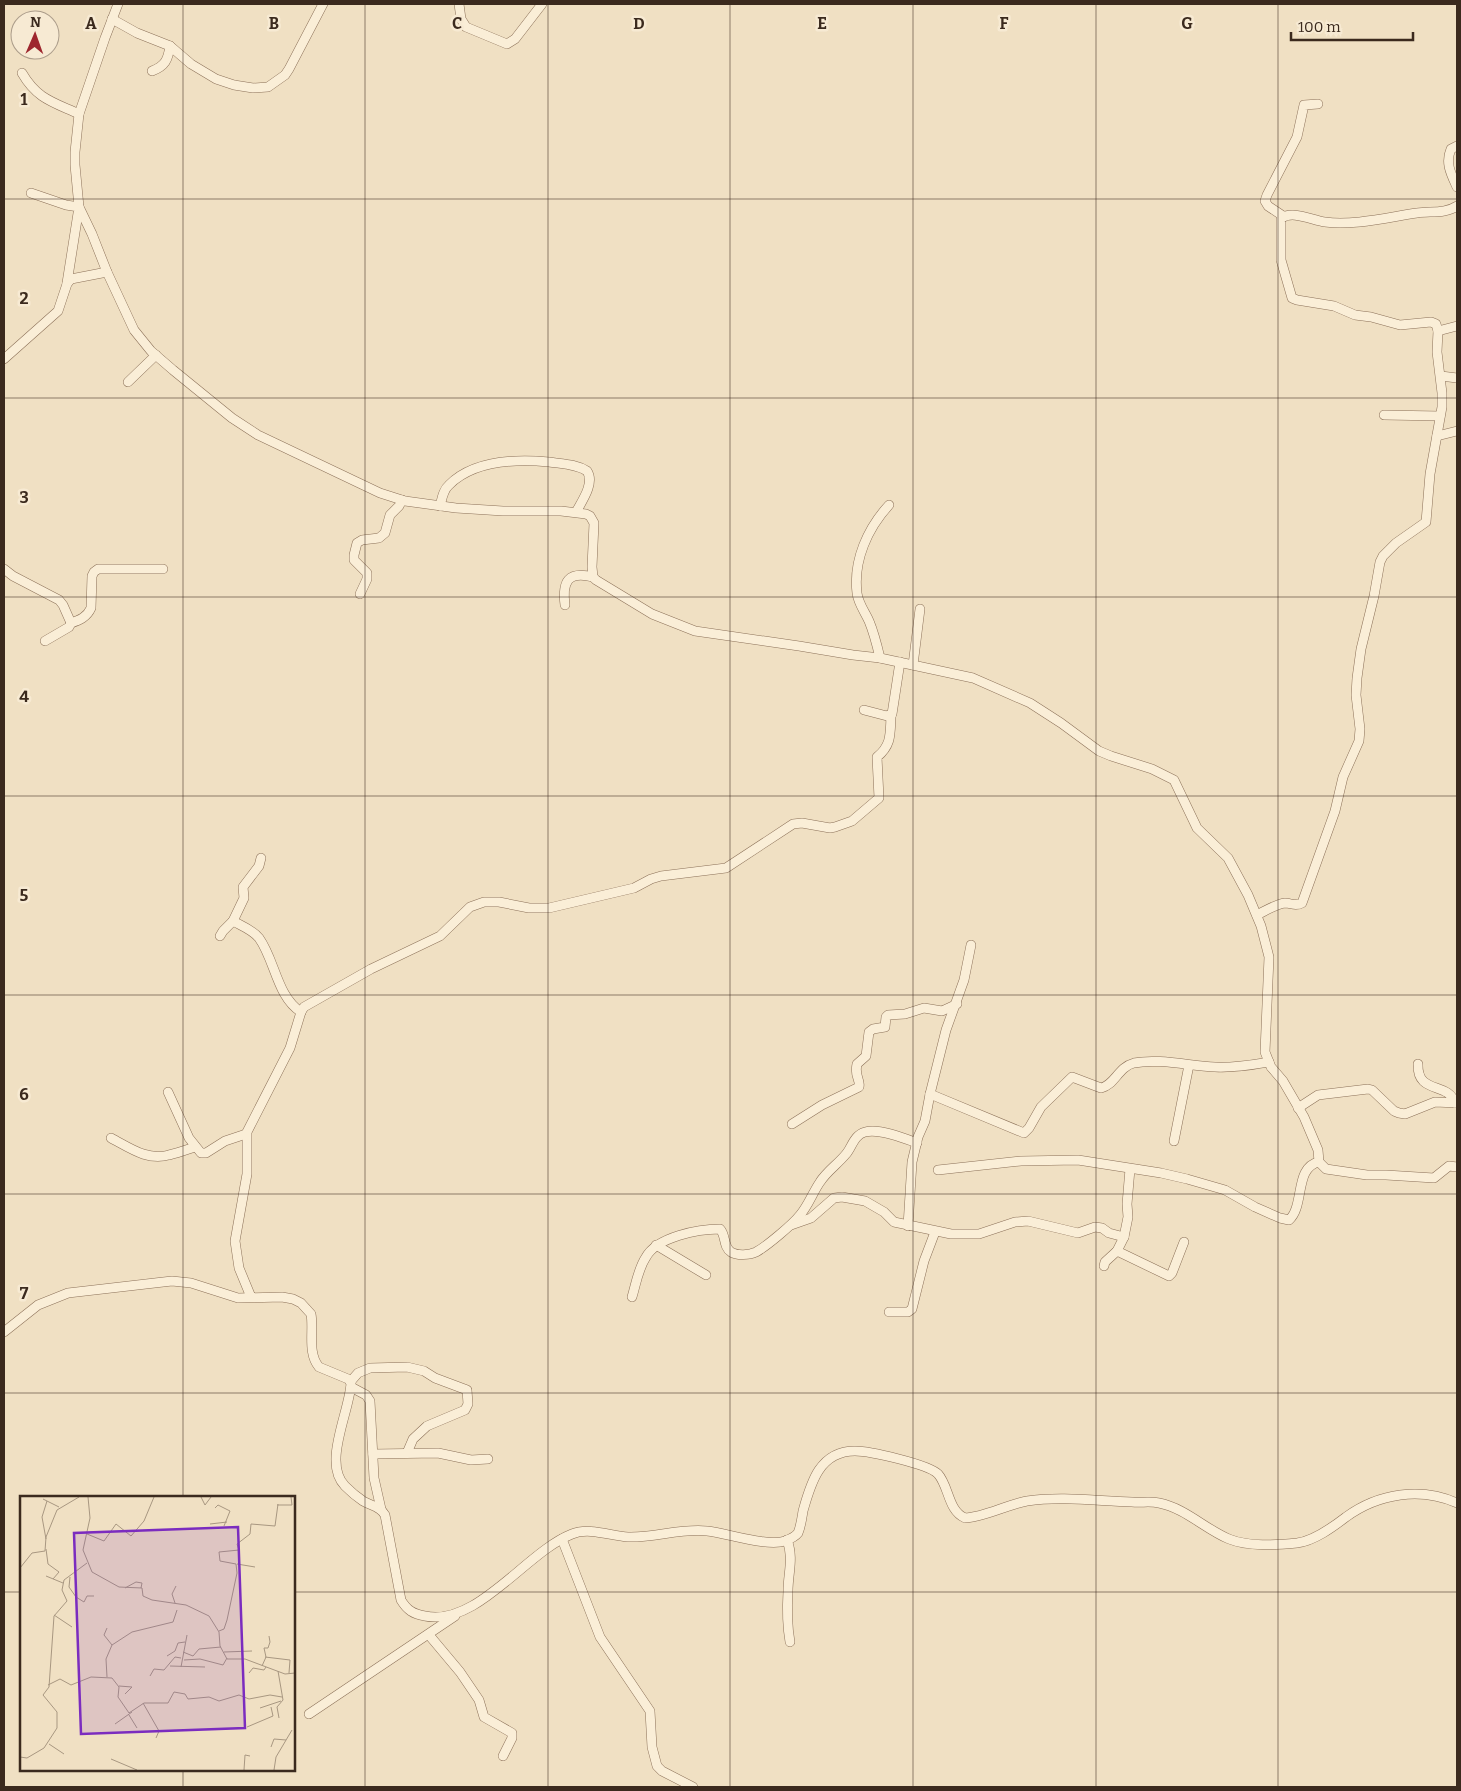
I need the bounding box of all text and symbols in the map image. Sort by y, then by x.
north arrow [10,10,60,60]
scale bar [1291,10,1414,42]
text: N [30,14,41,31]
text: A [85,14,97,33]
text: B [269,14,279,33]
text: C [452,14,462,33]
text: D [633,14,645,33]
text: E [817,14,827,33]
text: F [1000,14,1009,33]
text: G [1181,14,1193,33]
text: 100 m [1298,18,1341,36]
text: 1 [21,90,28,109]
text: 2 [19,289,29,308]
text: 3 [19,488,29,507]
text: 4 [19,687,29,706]
text: 5 [20,886,29,905]
text: 6 [19,1085,29,1104]
text: 7 [20,1284,29,1303]
inset map [20,1496,295,1771]

